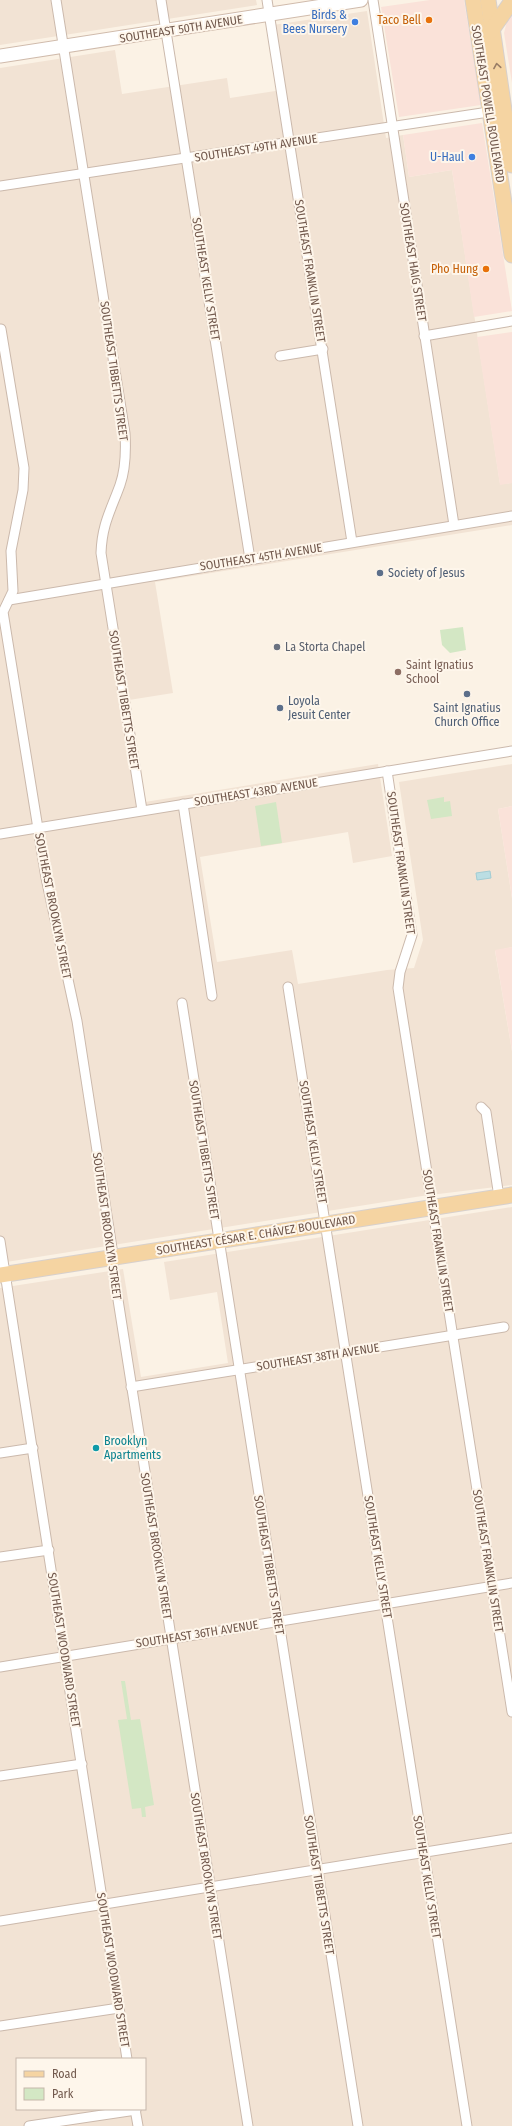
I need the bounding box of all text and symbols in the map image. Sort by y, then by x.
place label: Birds & Bees Nursery [282,8,348,36]
street label: SOUTHEAST 50TH AVENUE [119,12,244,46]
place label: Taco Bell [377,13,421,27]
marker: Taco Bell [424,15,434,25]
marker: Birds & Bees Nursery [350,17,360,27]
street label: SOUTHEAST POWELL BOULEVARD [469,24,507,184]
one-way arrow [493,63,502,69]
street label: SOUTHEAST 49TH AVENUE [194,131,319,165]
place label: U-Haul [430,150,464,164]
marker: U-Haul [467,152,477,162]
street label: SOUTHEAST FRANKLIN STREET [292,199,328,344]
street label: SOUTHEAST HAIG STREET [397,201,429,323]
street label: SOUTHEAST KELLY STREET [189,217,223,342]
place label: Pho Hung [431,262,478,276]
marker: Pho Hung [481,264,491,274]
street label: SOUTHEAST TIBBETTS STREET [97,300,131,442]
street label: SOUTHEAST 45TH AVENUE [199,540,323,574]
place label: Society of Jesus [388,566,465,580]
marker: Society of Jesus [375,568,385,578]
street label: SOUTHEAST TIBBETTS STREET [106,629,142,771]
place label: La Storta Chapel [285,640,365,654]
marker: La Storta Chapel [272,642,282,652]
place label: Saint Ignatius School [406,658,473,686]
marker: Saint Ignatius School [393,667,403,677]
marker: Saint Ignatius Church Office [462,689,472,699]
place label: Loyola Jesuit Center [288,694,351,722]
place label: Saint Ignatius Church Office [433,701,501,729]
marker: Loyola Jesuit Center [275,703,285,713]
street label: SOUTHEAST 43RD AVENUE [193,775,319,809]
street label: SOUTHEAST FRANKLIN STREET [384,791,418,936]
street label: SOUTHEAST BROOKLYN STREET [32,832,74,981]
street label: SOUTHEAST TIBBETTS STREET [186,1079,222,1221]
street label: SOUTHEAST KELLY STREET [296,1080,330,1205]
street label: SOUTHEAST BROOKLYN STREET [90,1151,124,1301]
street label: SOUTHEAST FRANKLIN STREET [420,1169,456,1314]
street label: SOUTHEAST CÉSAR E. CHÁVEZ BOULEVARD [155,1211,356,1258]
street label: SOUTHEAST 38TH AVENUE [256,1340,381,1374]
place label: Brooklyn Apartments [104,1434,161,1462]
marker: Brooklyn Apartments [91,1443,101,1453]
street label: SOUTHEAST BROOKLYN STREET [137,1471,175,1621]
street label: SOUTHEAST FRANKLIN STREET [470,1489,506,1634]
street label: SOUTHEAST TIBBETTS STREET [251,1494,287,1636]
street label: SOUTHEAST KELLY STREET [361,1495,395,1620]
street label: SOUTHEAST WOODWARD STREET [45,1572,83,1729]
street label: SOUTHEAST 36TH AVENUE [135,1617,260,1651]
street label: SOUTHEAST BROOKLYN STREET [187,1791,225,1941]
street label: SOUTHEAST TIBBETTS STREET [301,1814,337,1956]
street label: SOUTHEAST KELLY STREET [410,1815,444,1940]
street label: SOUTHEAST WOODWARD STREET [94,1892,132,2049]
legend [16,2058,146,2110]
text: Road [52,2067,77,2081]
text: Park [52,2087,74,2101]

